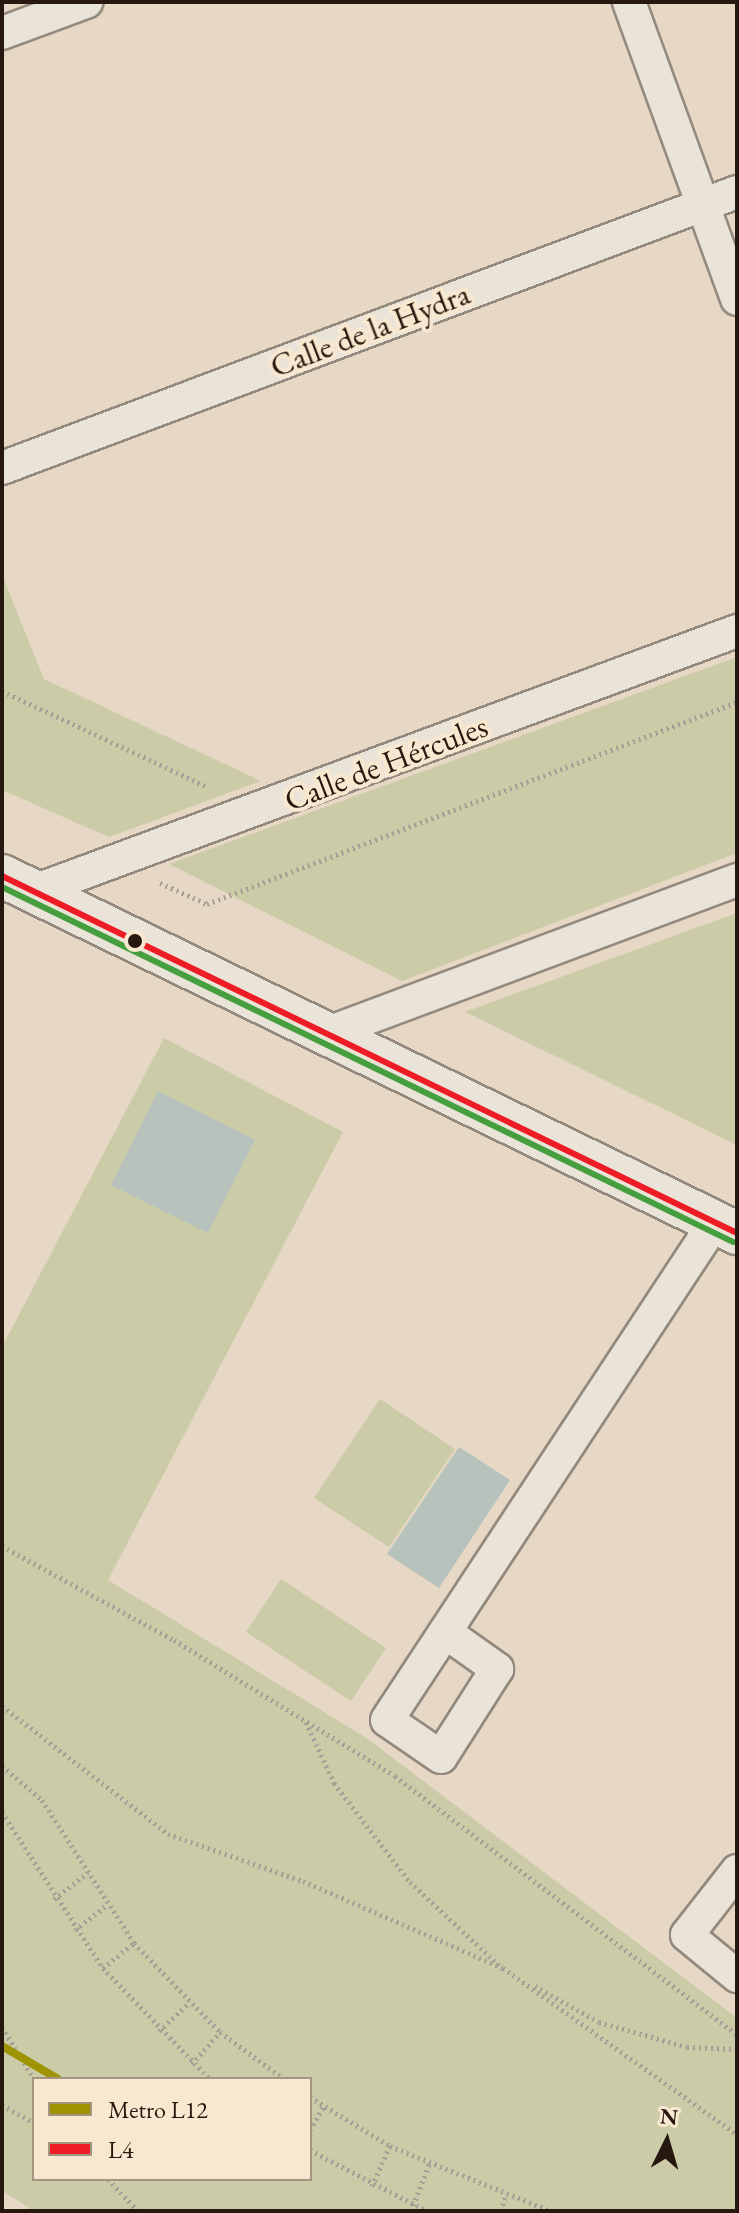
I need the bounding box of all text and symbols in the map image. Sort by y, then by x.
street label: Calle de la Hydra [265,274,475,386]
street label: Calle de Hércules [279,707,493,819]
unlabelled marker [127,933,143,949]
legend [32,2077,312,2181]
text: Metro L12 [108,2094,208,2125]
north arrow [627,2101,707,2181]
text: N [659,2101,679,2132]
text: L4 [108,2134,134,2165]

